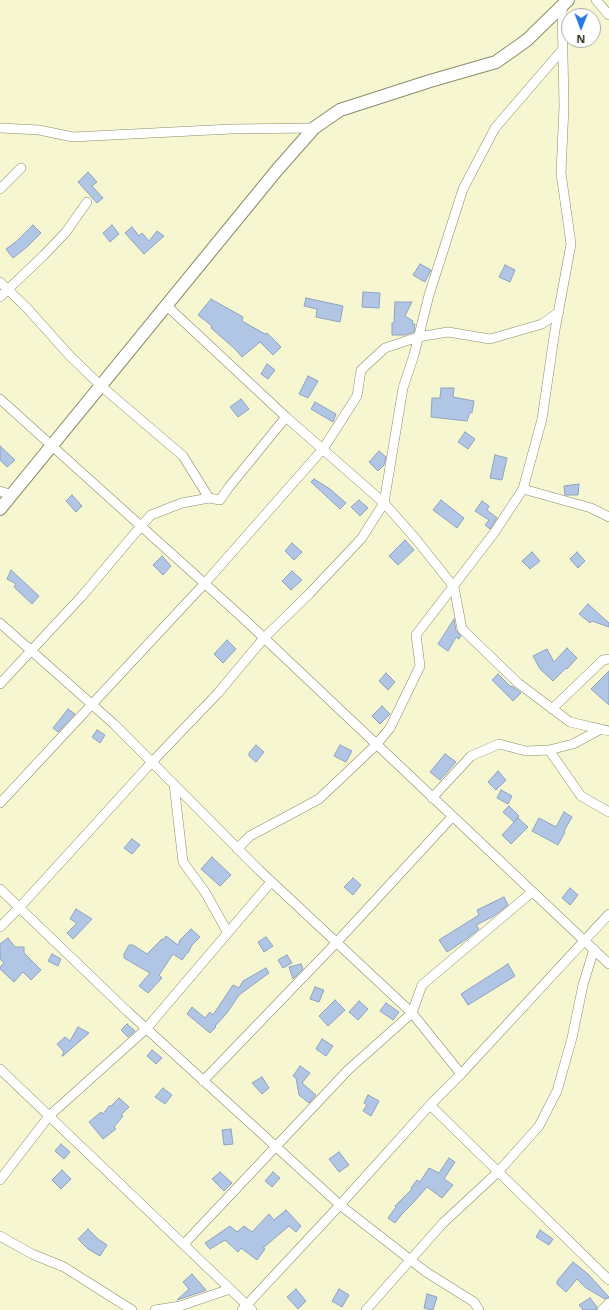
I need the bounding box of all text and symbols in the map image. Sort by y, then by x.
north arrow [561,8,601,48]
text: N [576,32,585,47]

